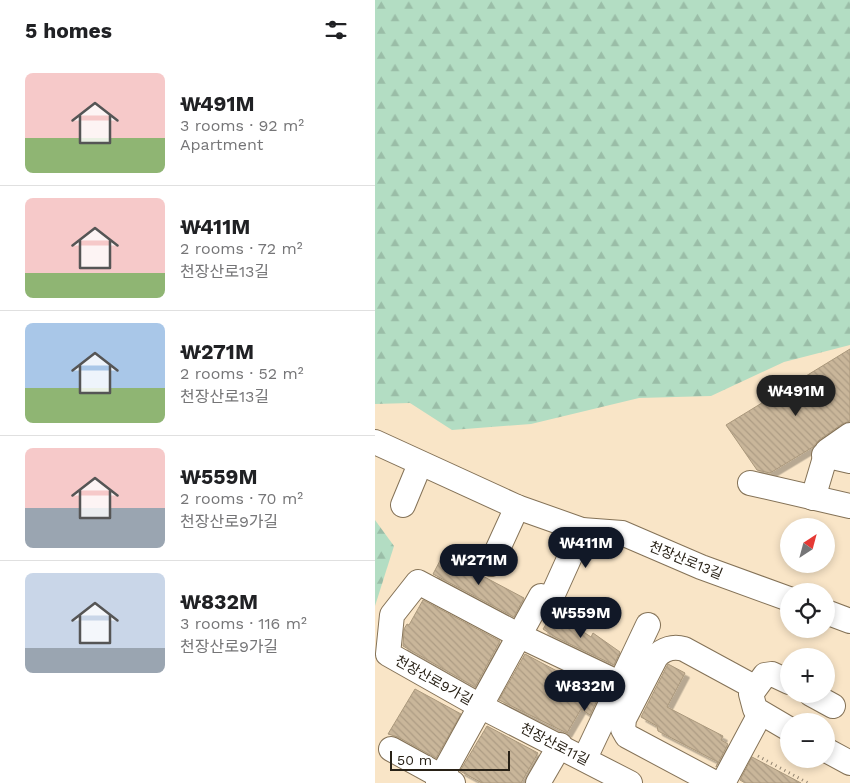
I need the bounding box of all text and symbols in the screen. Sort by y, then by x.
icon: filters [322,16,350,44]
text: 5 homes [25,18,112,43]
text: ₩491M [180,91,255,116]
icon: home [65,93,125,153]
text: 3 rooms · 92 m² [180,116,304,135]
text: Apartment [180,135,263,154]
text: ₩411M [180,214,250,239]
icon: home [65,218,125,278]
text: 2 rooms · 72 m² [180,239,303,258]
text: 천장산로13길 [180,262,269,281]
text: ₩271M [180,339,254,364]
icon: home [65,343,125,403]
text: 2 rooms · 52 m² [180,364,304,383]
pin: ₩491M [761,374,831,417]
text: ₩491M [768,381,824,400]
text: 천장산로13길 [180,387,269,406]
text: ₩559M [180,464,258,489]
icon: home [65,468,125,528]
text: 2 rooms · 70 m² [180,489,303,508]
text: 천장산로9가길 [180,512,278,531]
north arrow [780,518,835,572]
map controls [780,518,835,768]
pin: ₩411M [551,526,621,569]
text: ₩411M [559,533,613,552]
street label: 천장산로13길 [647,538,725,582]
pin: ₩271M [444,544,514,586]
text: ₩271M [451,550,507,569]
button: locate [780,583,835,638]
text: ₩832M [180,589,258,614]
icon: home [65,593,125,653]
pin: ₩559M [546,596,616,639]
text: ₩559M [551,603,611,622]
text: 3 rooms · 116 m² [180,614,307,633]
text: 천장산로9가길 [180,637,278,656]
button: + [780,648,835,703]
street label: 천장산로9가길 [393,652,475,708]
pin: ₩832M [550,670,620,712]
text: ₩832M [555,676,615,695]
button: − [780,713,835,768]
street label: 천장산로11길 [518,720,592,768]
scale bar [390,748,510,771]
text: 50 m [397,752,432,768]

